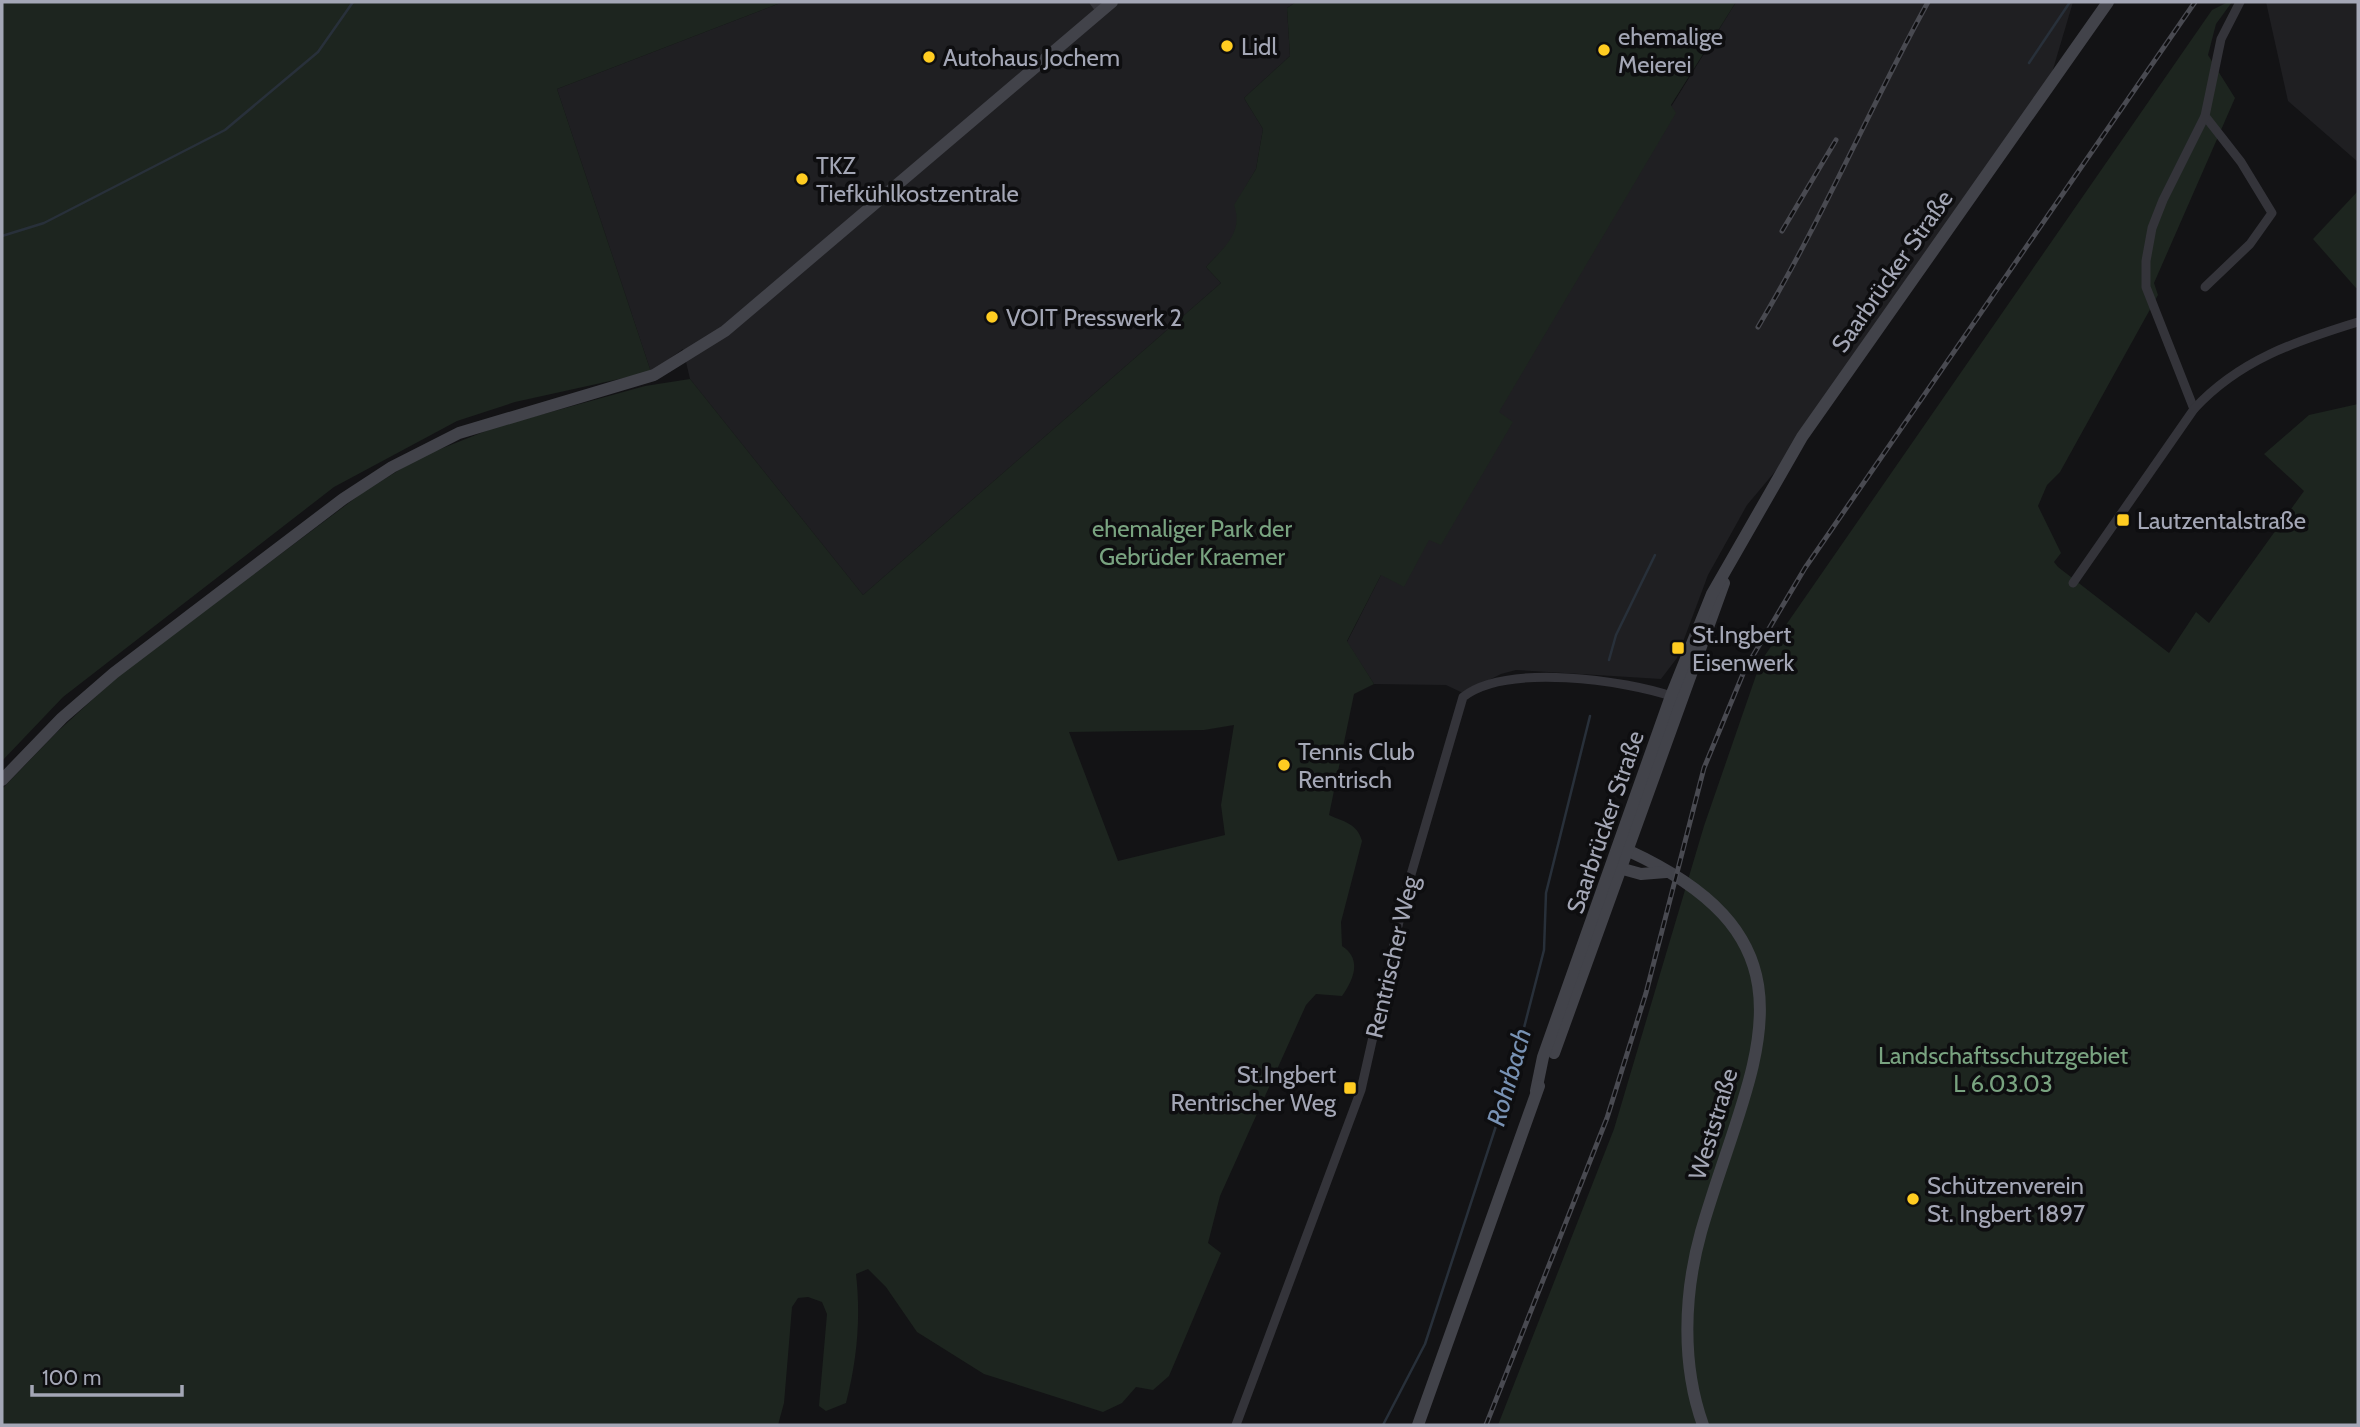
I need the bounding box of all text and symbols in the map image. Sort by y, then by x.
place label: ehemalige Meierei [1618,22,1723,79]
place label: Lidl [1241,32,1277,61]
marker: Lidl [1219,38,1235,54]
marker: ehemalige Meierei [1596,42,1612,58]
place label: Autohaus Jochem [943,43,1120,72]
marker: Autohaus Jochem [921,49,937,65]
place label: TKZ Tiefkühlkostzentrale [816,151,1019,208]
marker: TKZ Tiefkühlkostzentrale [794,171,810,187]
street label: Saarbrücker Straße [1825,184,1959,358]
place label: VOIT Presswerk 2 [1006,303,1182,332]
marker: VOIT Presswerk 2 [984,309,1000,325]
place label: Lautzentalstraße [2137,506,2306,535]
marker: Lautzentalstraße [2115,512,2131,528]
park label: ehemaliger Park der Gebrüder Kraemer [1092,514,1292,571]
place label: St.Ingbert Eisenwerk [1692,620,1794,677]
marker: St.Ingbert Eisenwerk [1670,640,1686,656]
street label: Saarbrücker Straße [1560,727,1650,917]
place label: Tennis Club Rentrisch [1298,737,1415,794]
marker: Tennis Club Rentrisch [1276,757,1292,773]
street label: Rentrischer Weg [1359,872,1425,1041]
water label: Rohrbach [1480,1024,1538,1130]
park label: Landschaftsschutzgebiet L 6.03.03 [1878,1041,2128,1098]
place label: St.Ingbert Rentrischer Weg [1171,1060,1337,1117]
street label: Weststraße [1682,1065,1744,1183]
marker: St.Ingbert Rentrischer Weg [1342,1080,1358,1096]
place label: Schützenverein St. Ingbert 1897 [1927,1171,2085,1228]
marker: Schützenverein St. Ingbert 1897 [1905,1191,1921,1207]
scale bar [32,1354,182,1398]
text: 100 m [42,1365,101,1390]

